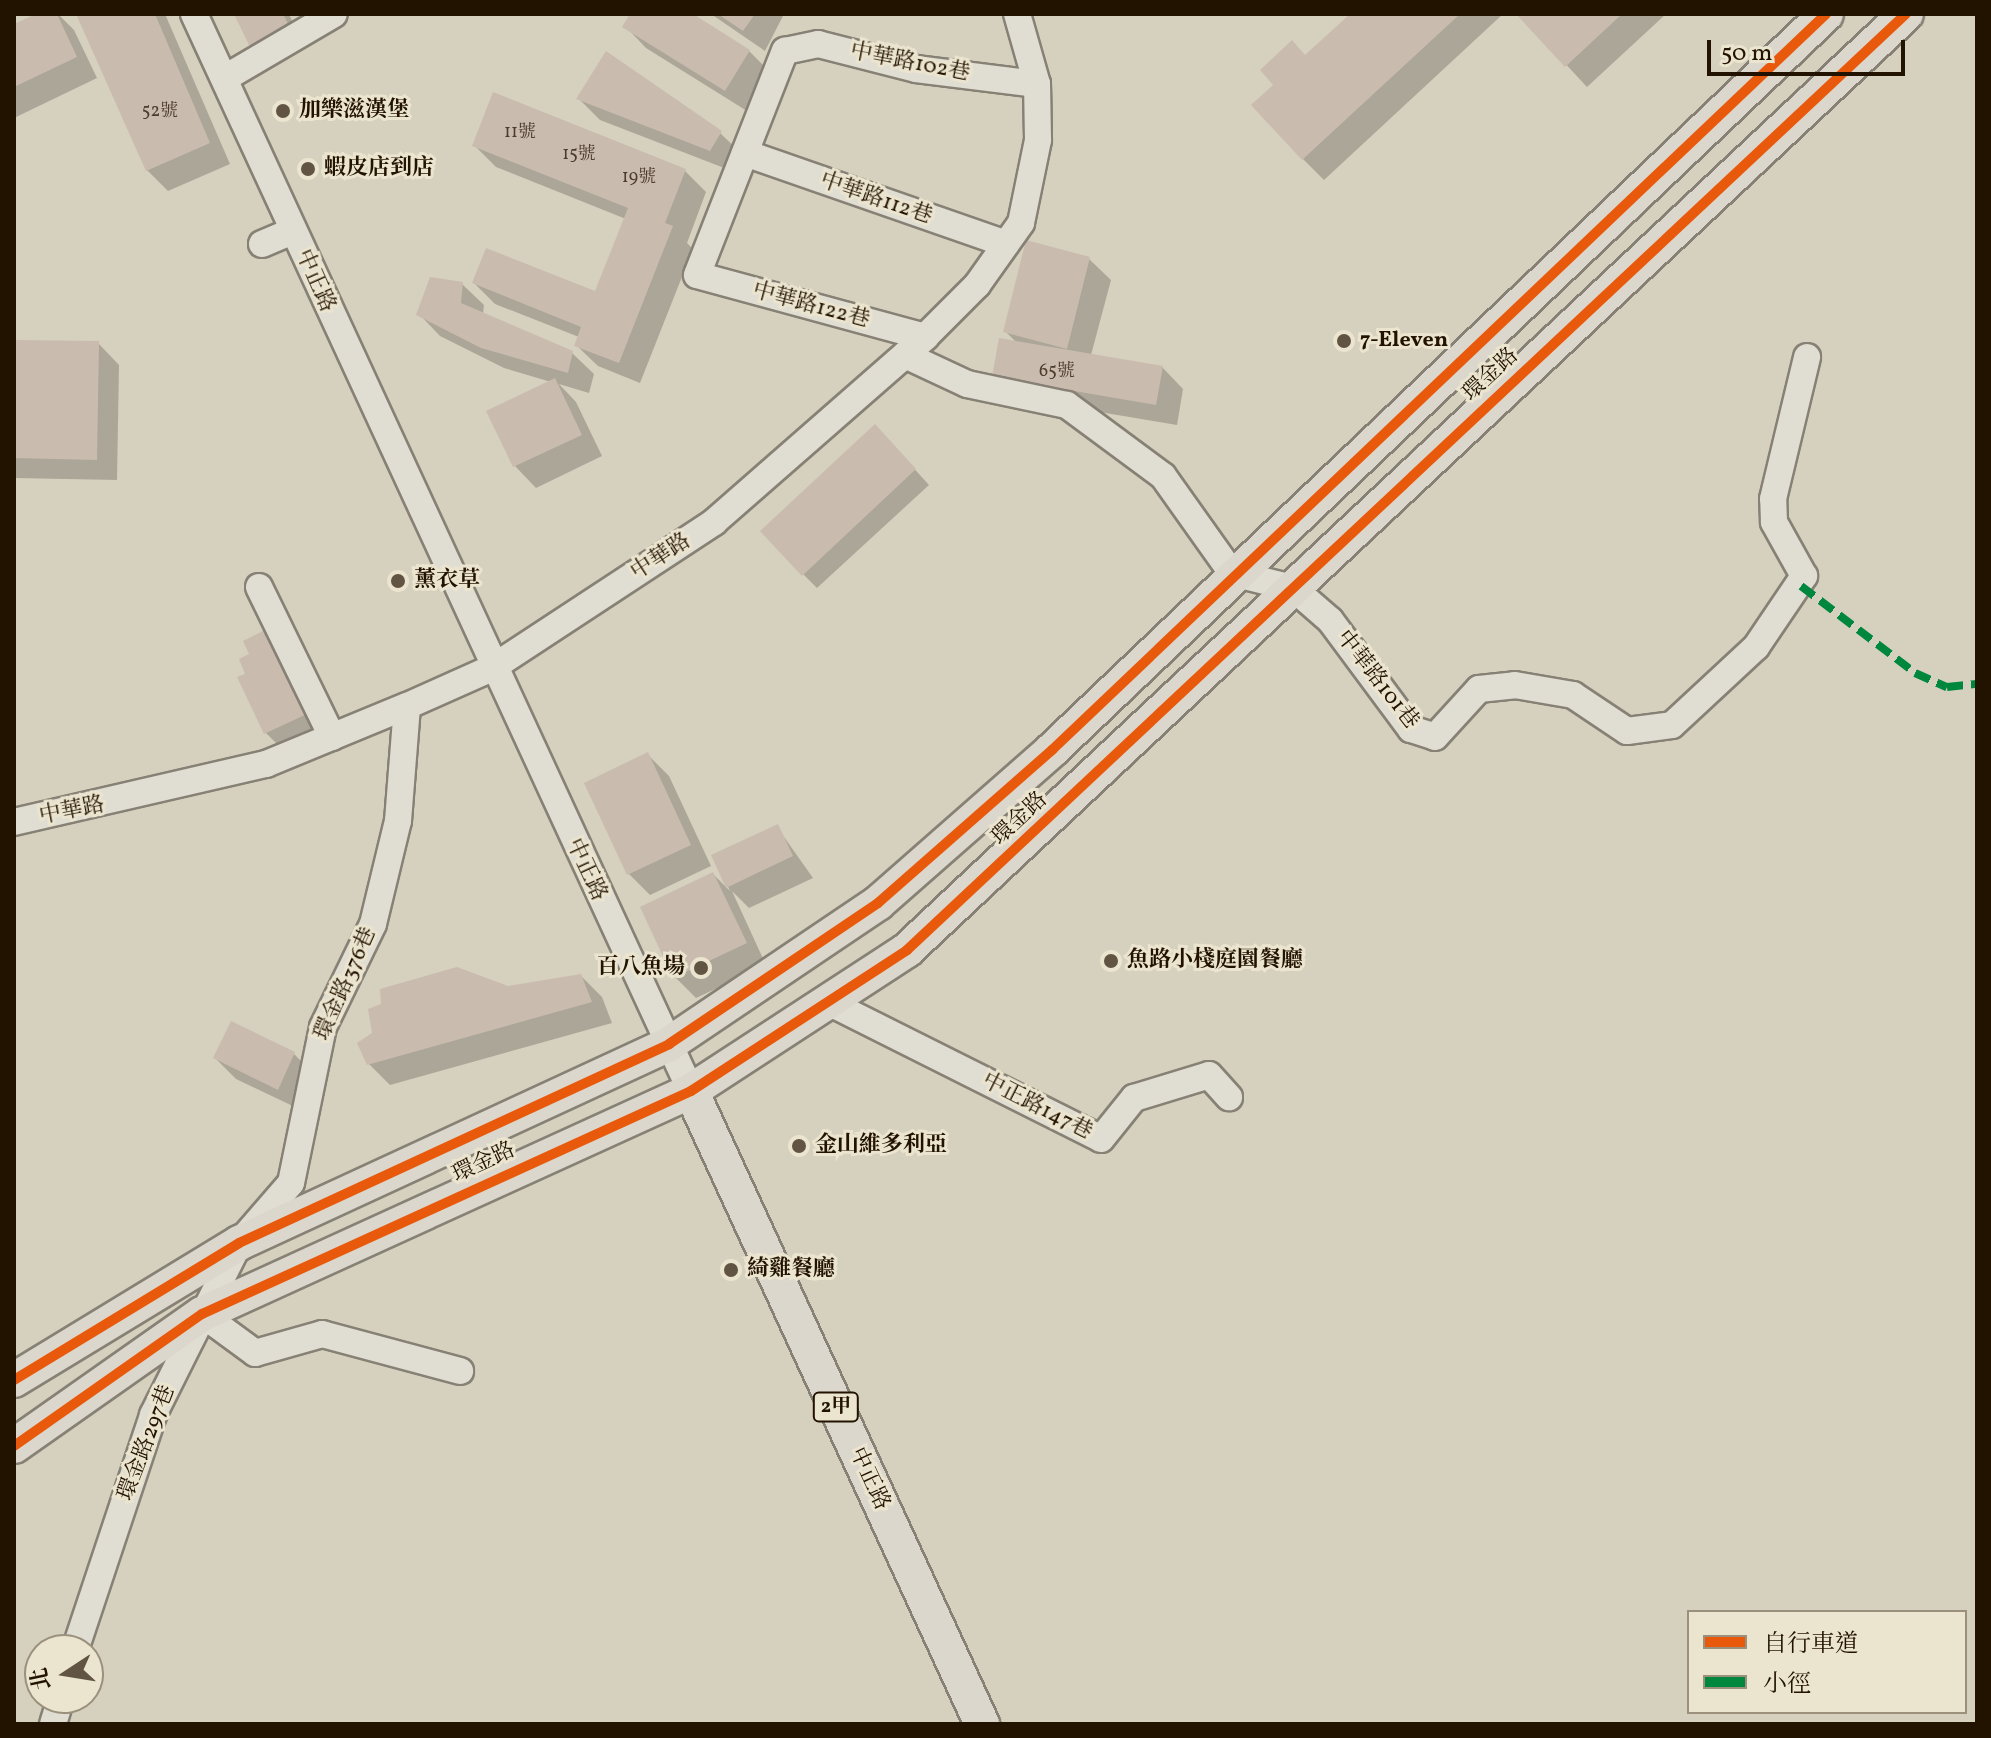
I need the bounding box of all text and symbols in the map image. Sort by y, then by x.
scale bar [1711,24,1909,74]
text: 50 m [1721,37,1773,71]
street label: 中華路102巷 [848,38,972,88]
place label: 加樂滋漢堡 [299,98,409,124]
house number: 52號 [142,101,178,123]
marker: 加樂滋漢堡 [274,102,292,120]
house number: 11號 [504,122,536,144]
house number: 15號 [562,144,596,166]
place label: 蝦皮店到店 [324,156,434,182]
marker: 蝦皮店到店 [299,160,317,178]
house number: 19號 [622,167,656,189]
street label: 中華路112巷 [816,167,936,231]
street label: 中正路 [290,245,340,317]
street label: 中華路122巷 [750,278,872,334]
place label: 7-Eleven [1360,328,1448,354]
marker: 7-Eleven [1335,332,1353,350]
street label: 環金路 [1458,343,1524,407]
house number: 65號 [1039,361,1075,383]
street label: 中華路 [626,528,696,586]
place label: 薰衣草 [414,568,480,594]
marker: 薰衣草 [389,572,407,590]
street label: 中華路101巷 [1330,625,1424,735]
street label: 環金路 [987,787,1053,851]
street label: 中華路 [37,792,107,830]
street label: 中正路 [560,835,612,905]
street label: 環金路376巷 [309,923,383,1045]
place label: 魚路小棧庭園餐廳 [1127,948,1303,974]
marker: 魚路小棧庭園餐廳 [1102,952,1120,970]
place label: 百八魚場 [597,955,685,981]
marker: 百八魚場 [692,959,710,977]
street label: 中正路147巷 [977,1068,1097,1146]
place label: 金山維多利亞 [815,1133,947,1159]
street label: 環金路 [449,1137,519,1189]
marker: 金山維多利亞 [790,1137,808,1155]
place label: 綺雞餐廳 [747,1257,835,1283]
marker: 綺雞餐廳 [722,1261,740,1279]
street label: 環金路297巷 [113,1381,181,1505]
road number: 2甲 [812,1391,860,1423]
street label: 中正路 [843,1444,895,1514]
legend [1687,1610,1967,1714]
text: 自行車道 [1763,1628,1859,1662]
north arrow [24,1634,104,1714]
text: 北 [25,1665,59,1693]
text: 小徑 [1763,1668,1811,1702]

